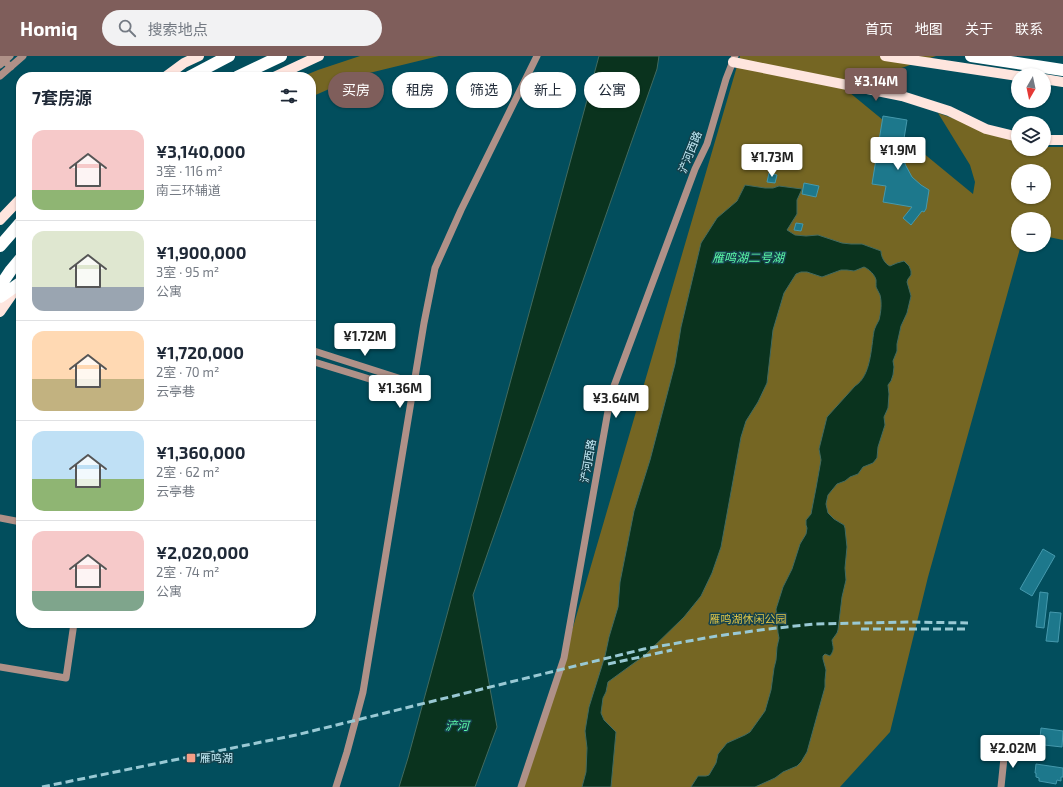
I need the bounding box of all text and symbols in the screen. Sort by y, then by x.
search box [102,10,382,46]
text: Homiq [20,17,78,40]
icon: search [116,17,138,39]
text: 搜索地点 [148,20,208,38]
text: 首页 [865,20,893,37]
text: 地图 [915,20,943,37]
text: 关于 [965,20,993,37]
text: 联系 [1015,20,1043,37]
pin: ¥3.14M [843,68,909,102]
north arrow [1011,68,1051,108]
map controls [1011,68,1051,252]
chip: 买房 [328,72,384,108]
chip: 租房 [392,72,448,108]
chip: 筛选 [456,72,512,108]
chip: 新上 [520,72,576,108]
chip: 公寓 [584,72,640,108]
text: ¥3.14M [854,73,898,89]
icon: filters [278,85,300,107]
text: 7套房源 [32,87,92,107]
button: layers [1011,116,1051,156]
street label: 浐河西路 [675,129,704,175]
pin: ¥1.9M [870,137,926,171]
text: ¥3,140,000 [156,141,246,161]
text: ¥1.9M [880,142,917,158]
pin: ¥1.73M [739,144,805,178]
icon: home [64,146,112,194]
text: ¥1.73M [750,149,794,165]
text: 3室 · 116 m² [156,163,223,179]
button: + [1011,164,1051,204]
text: 南三环辅道 [156,182,221,198]
button: − [1011,212,1051,252]
text: ¥1,900,000 [156,242,247,262]
icon: home [64,247,112,295]
water label: 雁鸣湖二号湖 [712,250,786,264]
text: 3室 · 95 m² [156,264,219,280]
text: 公寓 [156,283,182,299]
pin: ¥1.72M [332,323,398,357]
text: ¥1.72M [343,328,387,344]
text: ¥1,720,000 [156,342,244,362]
icon: home [64,347,112,395]
text: 2室 · 70 m² [156,364,219,380]
pin: ¥1.36M [367,375,433,409]
text: ¥1.36M [378,380,422,396]
text: 云亭巷 [156,383,195,399]
pin: ¥3.64M [583,385,649,419]
text: ¥3.64M [592,390,640,406]
street label: 浐河西路 [577,438,598,484]
text: ¥1,360,000 [156,442,245,462]
icon: home [64,447,112,495]
text: 2室 · 62 m² [156,464,220,480]
text: 云亭巷 [156,483,195,499]
text: ¥2,020,000 [156,542,249,562]
icon: home [64,547,112,595]
text: 2室 · 74 m² [156,564,220,580]
text: 公寓 [156,583,182,599]
park label: 雁鸣湖休闲公园 [710,612,787,625]
water label: 浐河 [445,718,471,732]
pin: ¥2.02M [980,735,1046,769]
text: ¥2.02M [989,740,1037,756]
place label: 雁鸣湖 [200,751,233,764]
marker: 雁鸣湖 [185,752,197,764]

